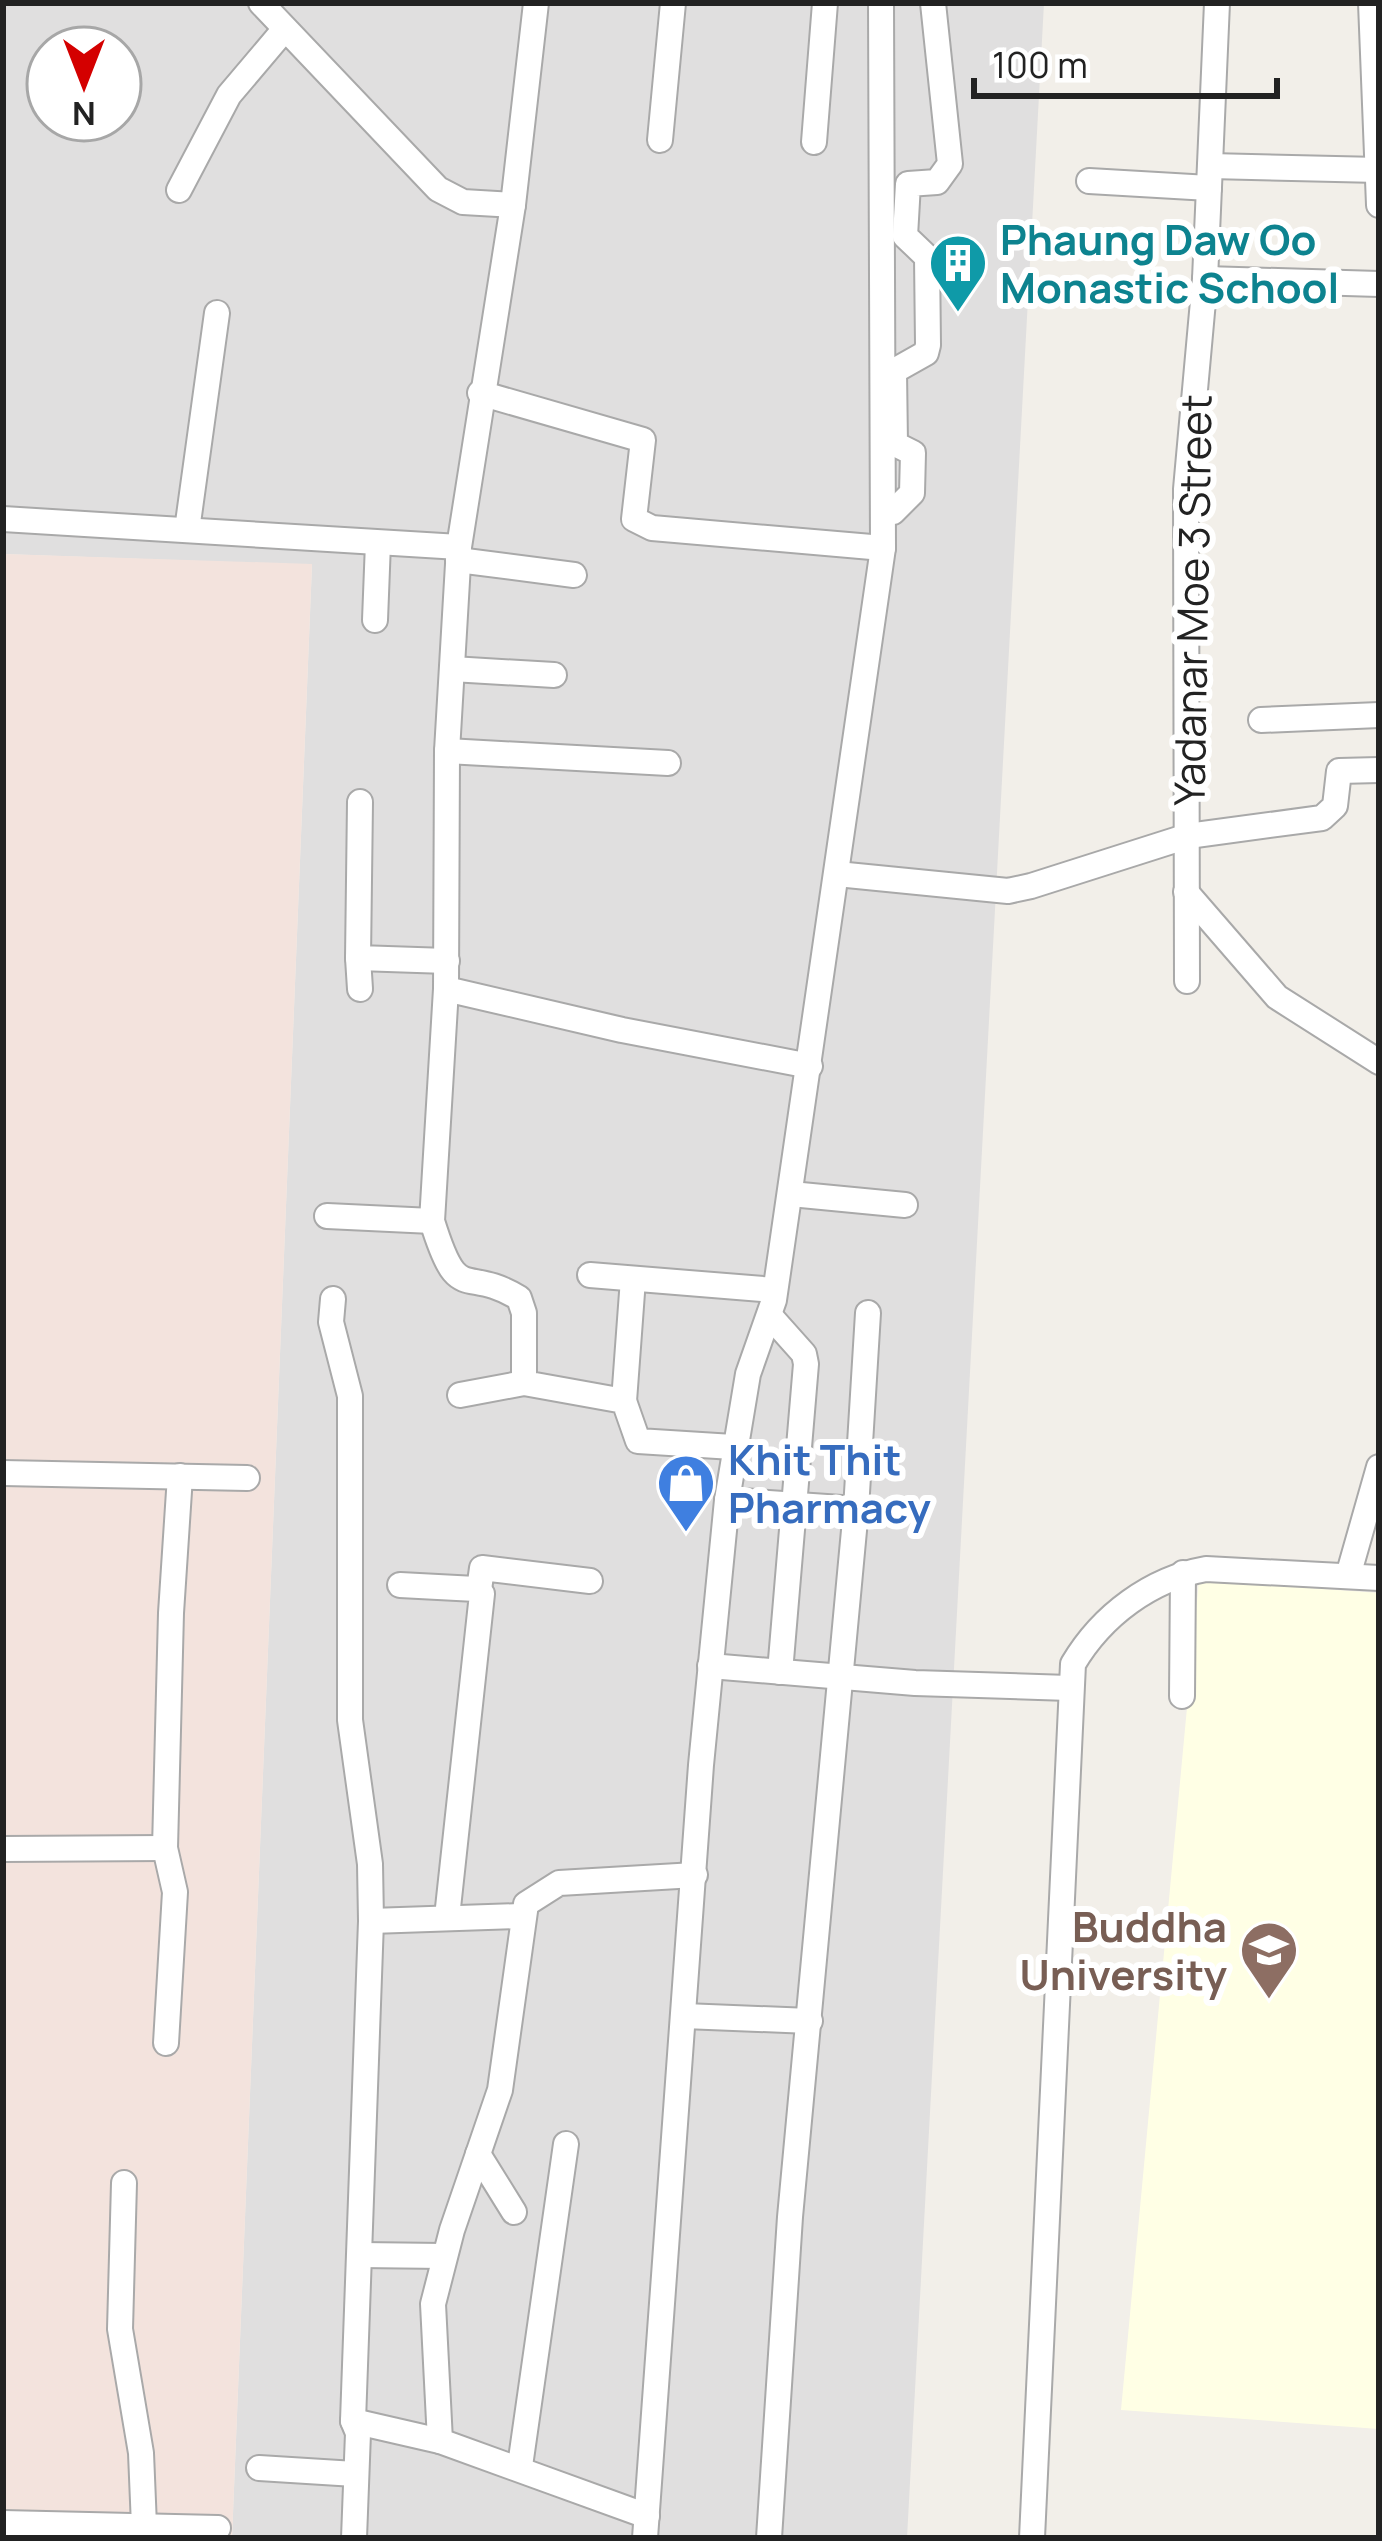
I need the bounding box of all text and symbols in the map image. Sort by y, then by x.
north arrow [24,24,144,144]
scale bar [974,24,1277,98]
text: 100 m [992,40,1088,89]
text: N [72,92,96,137]
place label: Phaung Daw Oo Monastic School [1000,210,1339,316]
building icon: Phaung Daw Oo Monastic School [927,232,989,314]
street label: Yadanar Moe 3 Street [1159,394,1225,806]
place label: Khit Thit Pharmacy [728,1430,931,1536]
shop icon: Khit Thit Pharmacy [655,1452,717,1534]
place label: Buddha University [1020,1897,1227,2003]
school or university icon: Buddha University [1238,1919,1300,2001]

